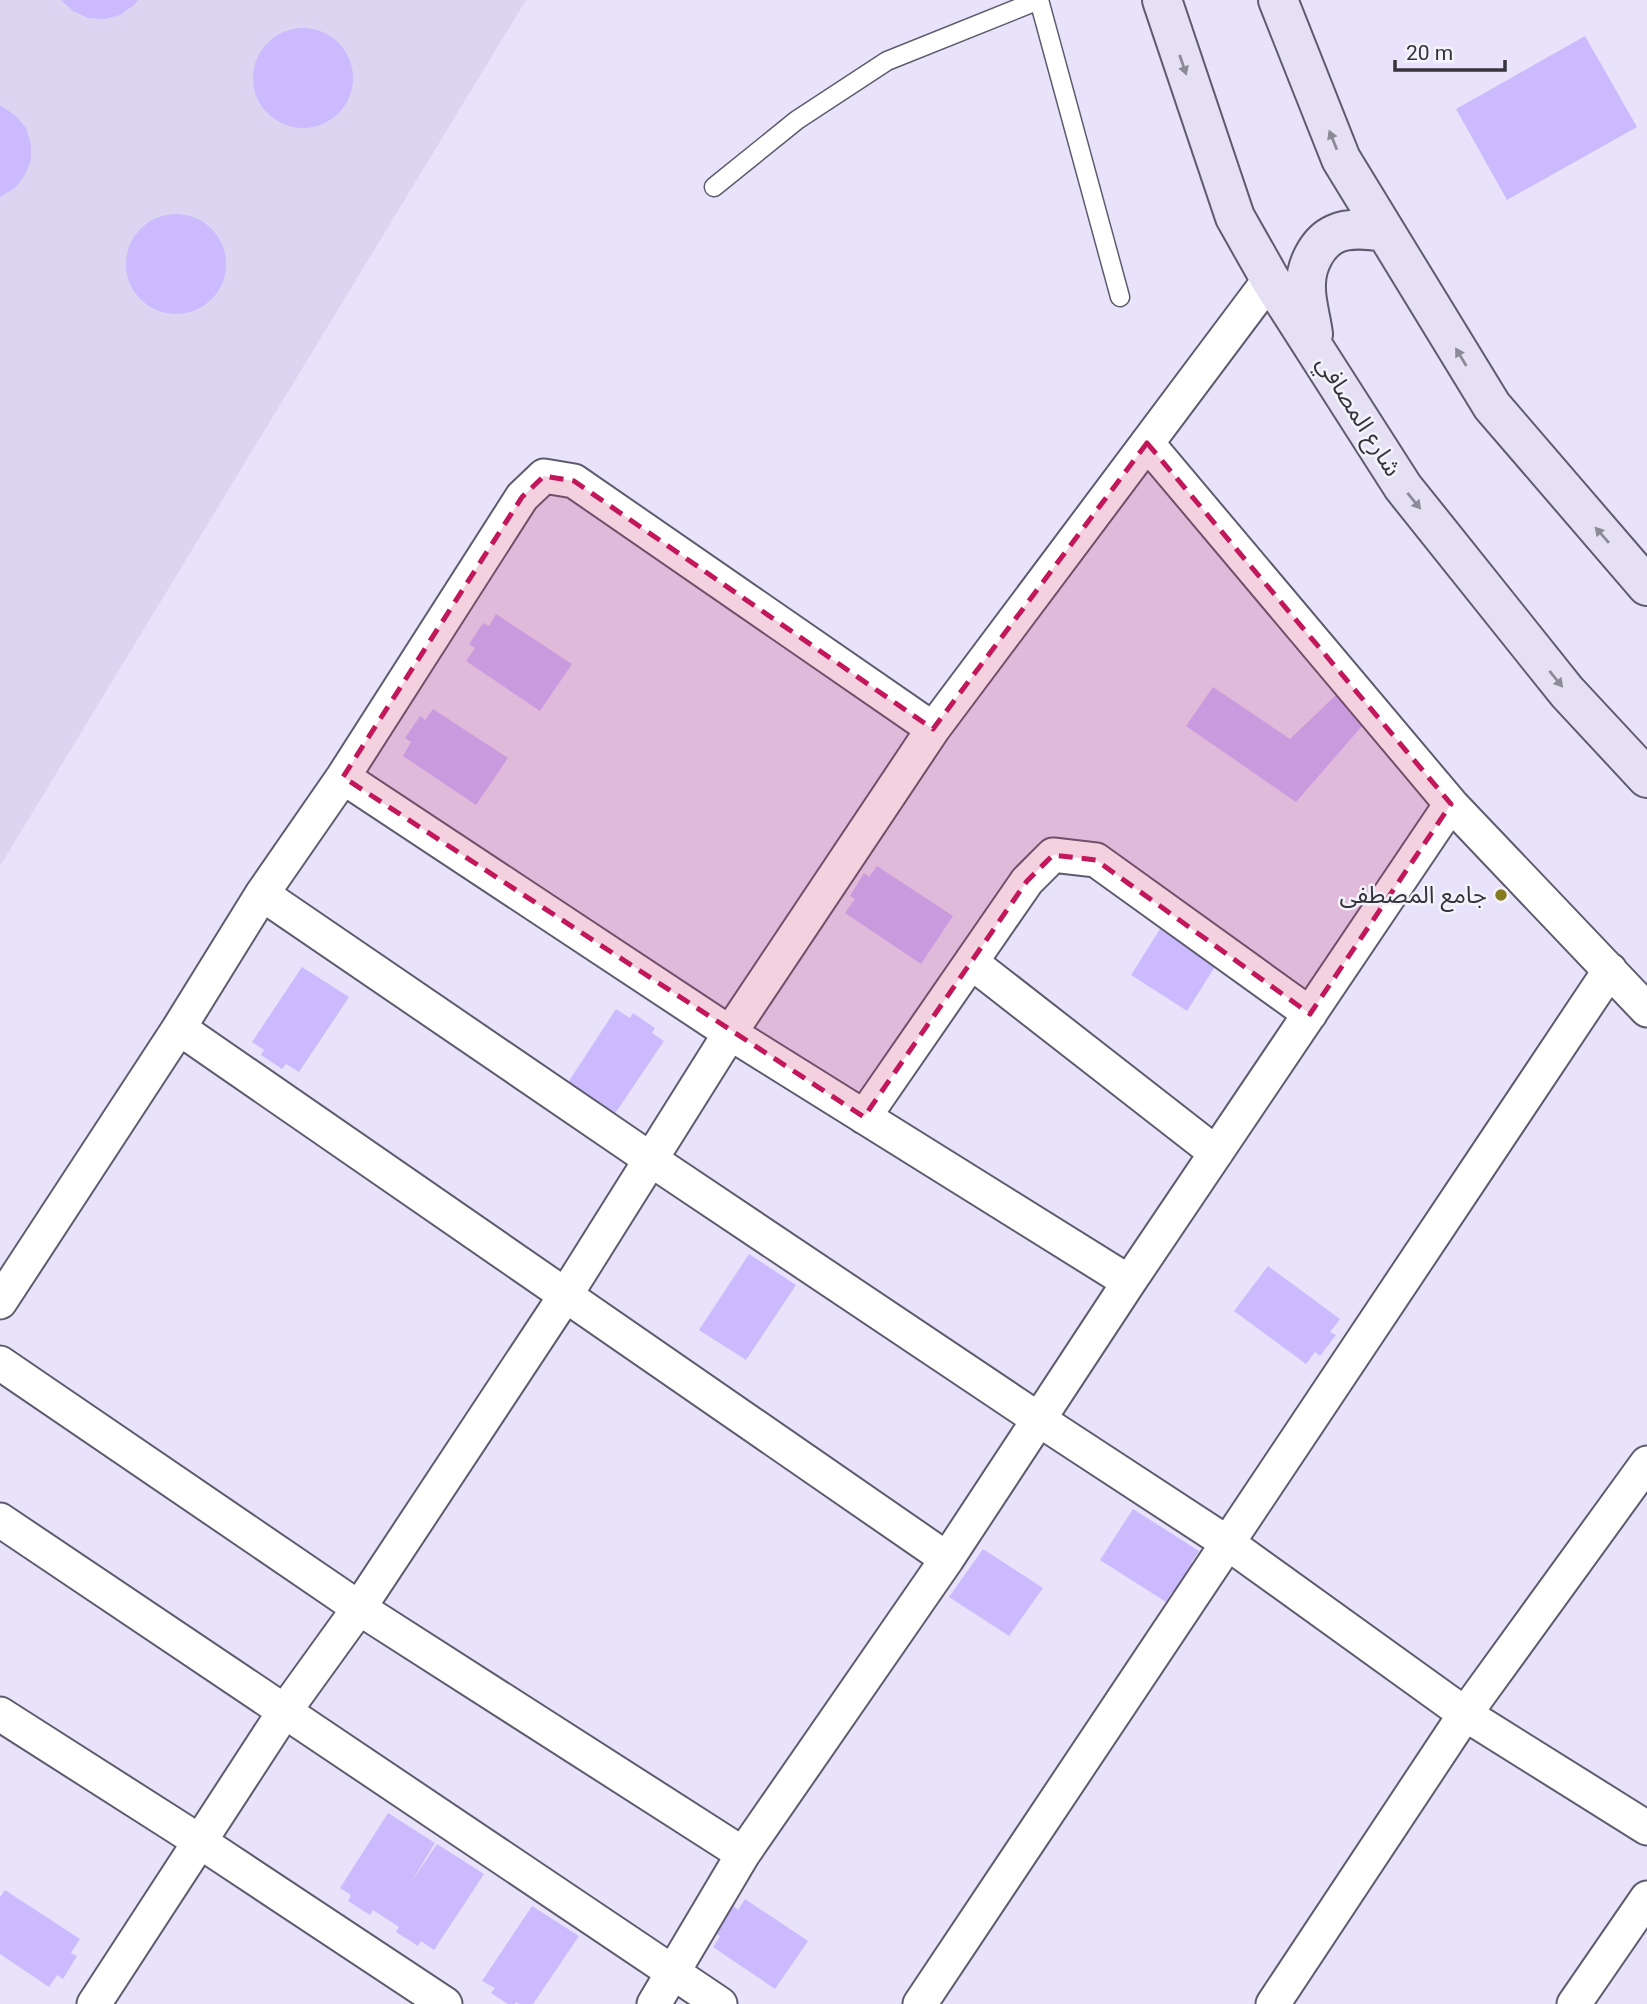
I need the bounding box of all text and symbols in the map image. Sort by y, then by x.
scale bar [1395,28,1505,72]
text: 20 m [1406,41,1453,65]
one-way arrow [1179,54,1189,75]
one-way arrow [1328,130,1339,151]
one-way arrow [1455,347,1468,367]
street label: شارع المصافي [1307,351,1407,484]
one-way arrow [1407,492,1422,510]
one-way arrow [1594,526,1610,544]
one-way arrow [1549,670,1563,688]
place label: جامع المصطفى [1339,881,1487,912]
marker: جامع المصطفى [1493,887,1509,903]

